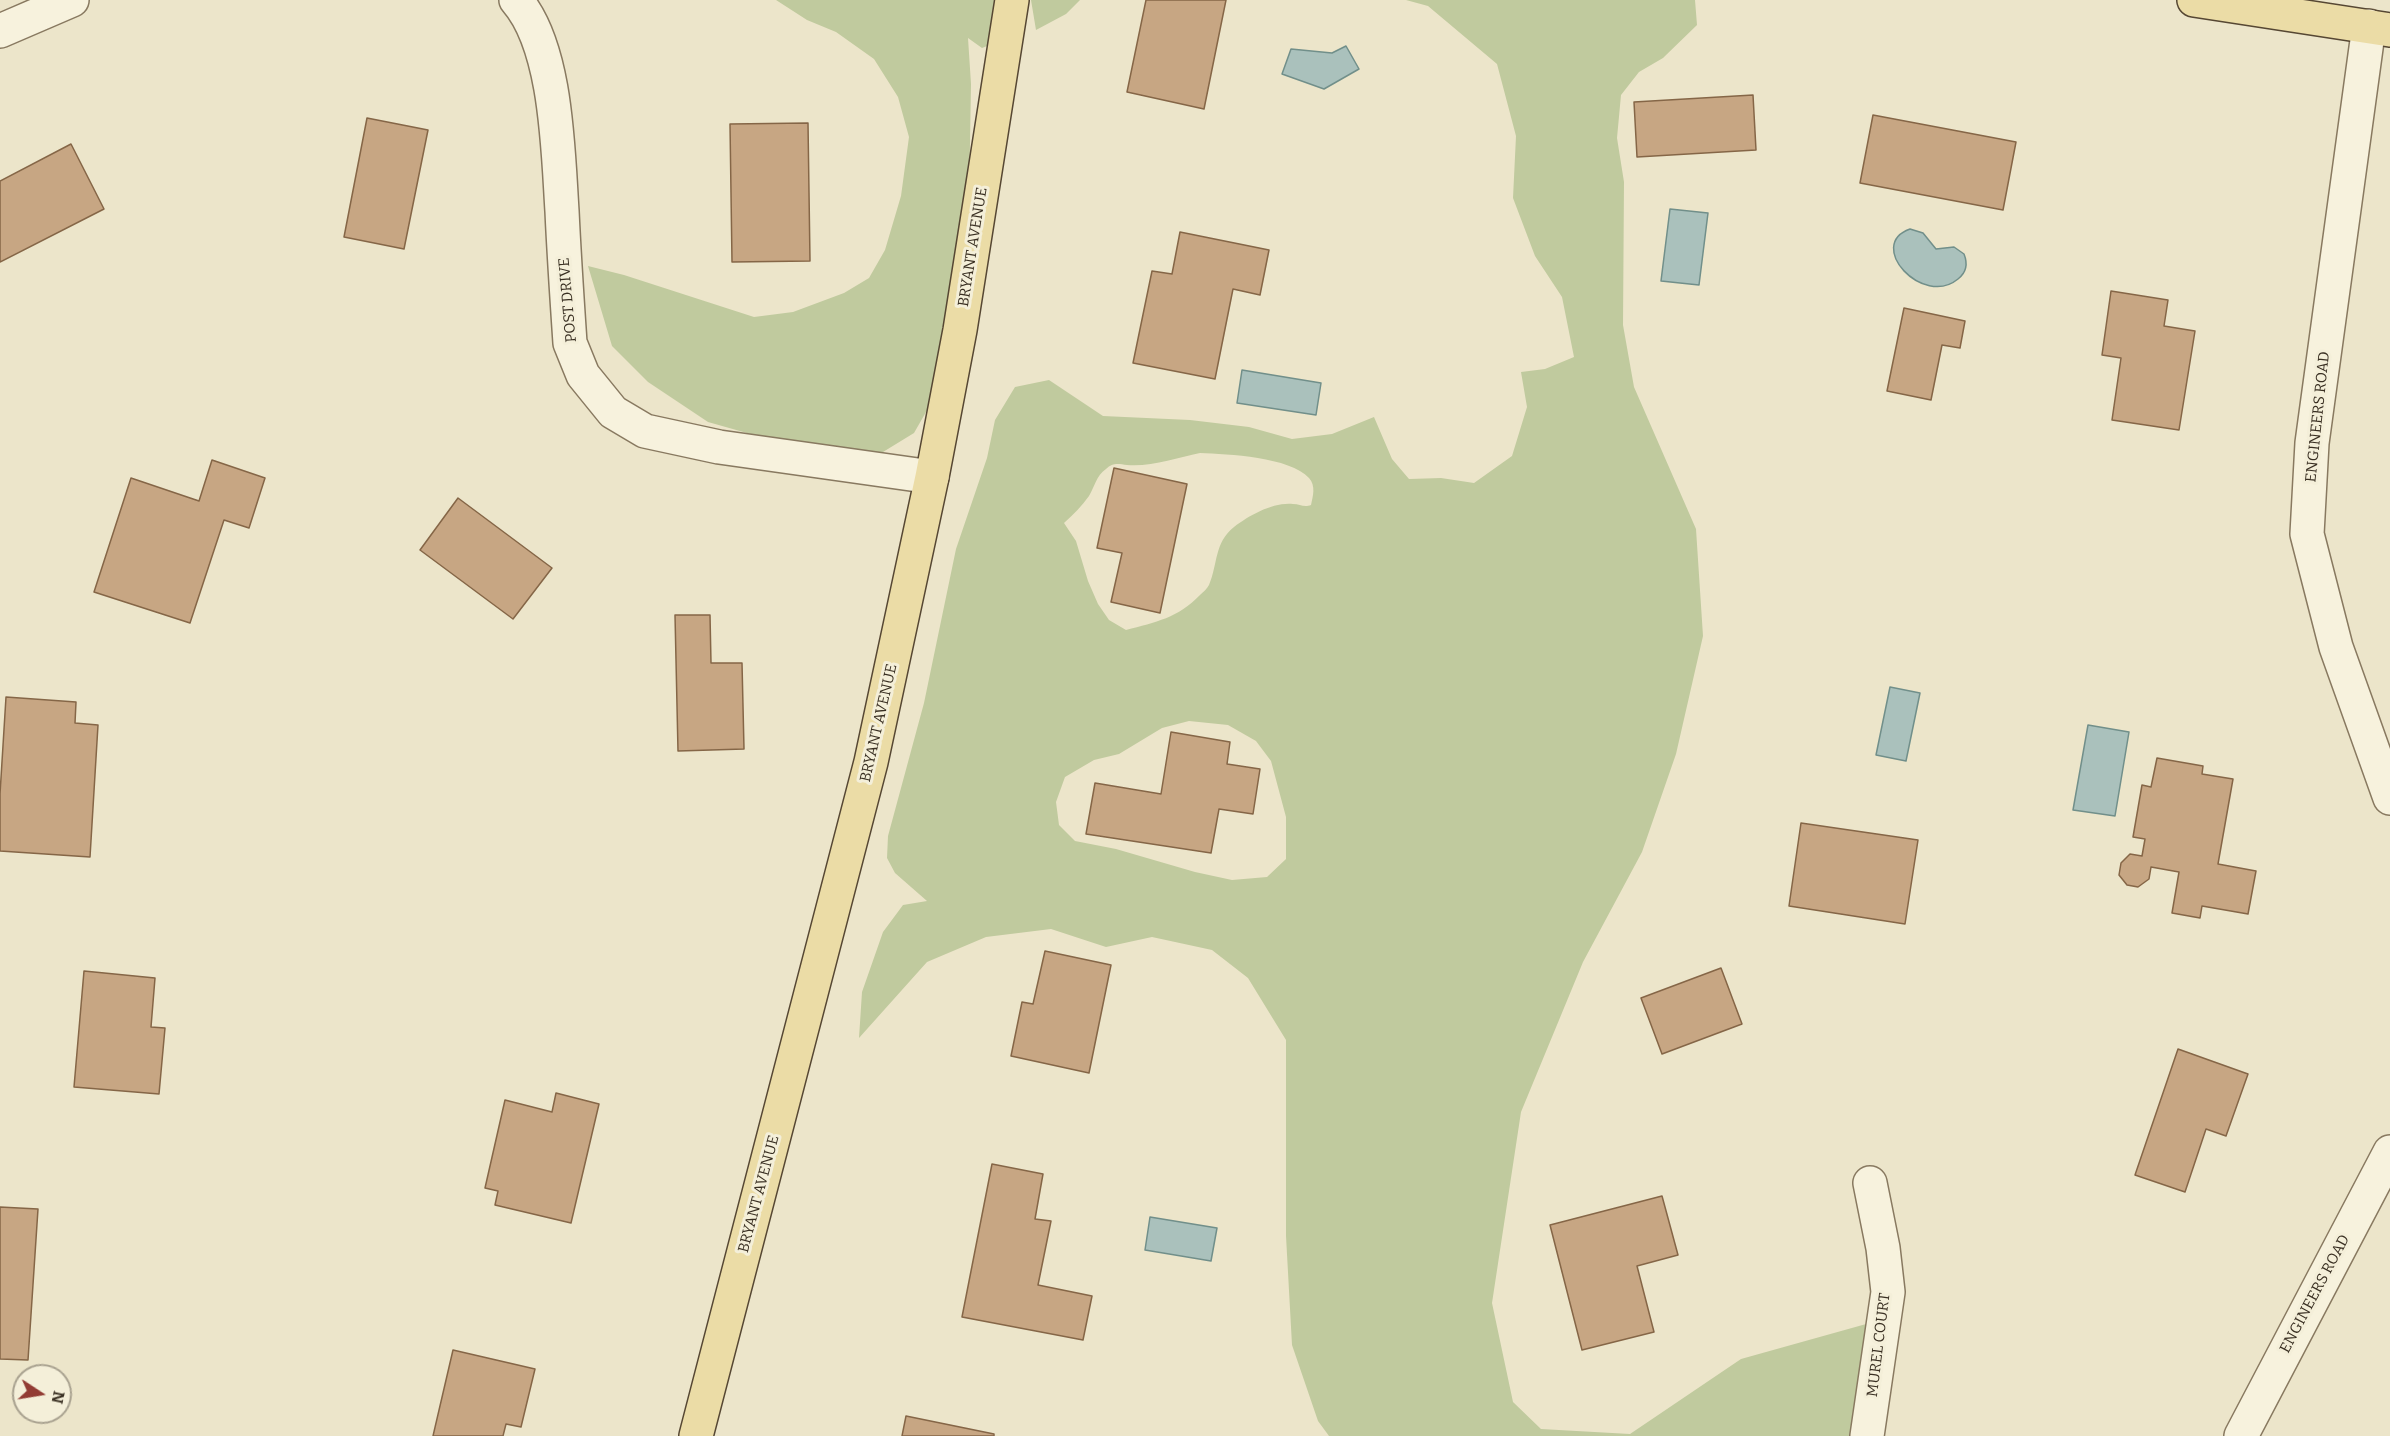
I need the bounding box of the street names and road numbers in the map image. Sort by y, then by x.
street label: BRYANT AVENUE [955,186,991,308]
street label: POST DRIVE [555,257,581,343]
street label: ENGINEERS ROAD [2302,351,2334,483]
street label: BRYANT AVENUE [857,662,901,784]
street label: BRYANT AVENUE [735,1133,783,1255]
street label: ENGINEERS ROAD [2276,1232,2354,1356]
street label: MUREL COURT [1864,1292,1894,1398]

